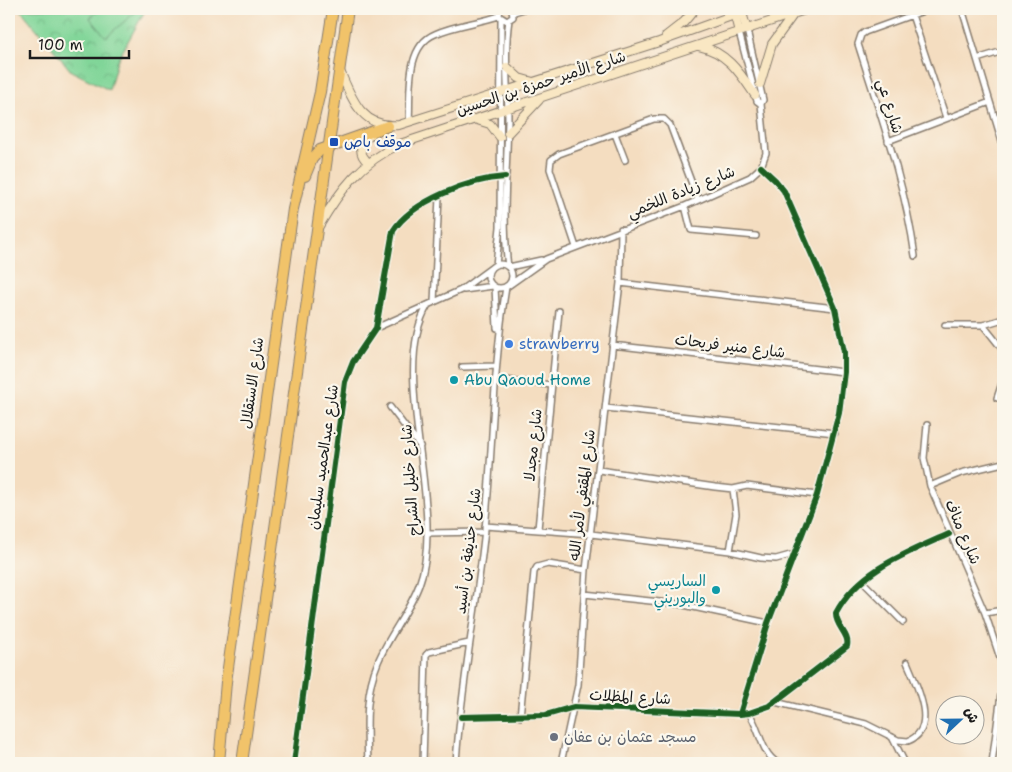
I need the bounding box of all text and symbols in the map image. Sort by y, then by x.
scale bar [30,28,129,60]
text: 100 m [38,35,83,55]
street label: شارع الأمير حمزة بن الحسين [454,46,628,120]
street label: شارع عي [869,76,908,137]
place label: موقف باص [344,132,412,152]
marker: موقف باص [328,136,340,148]
street label: شارع زيادة اللخمي [624,161,739,226]
street label: شارع منير فريحات [674,329,786,363]
place label: strawberry [519,334,600,354]
street label: شارع الاستقلال [236,336,268,430]
marker: strawberry [503,338,515,350]
place label: Abu Qaoud Home [464,370,591,390]
marker: Abu Qaoud Home [448,374,460,386]
street label: شارع عبدالحميد سليمان [303,383,343,531]
street label: شارع مجدلا [519,408,547,482]
street label: شارع خليل الشراح [396,424,424,536]
street label: شارع المقتفي لأمر الله [564,428,603,562]
street label: شارع حذيفة بن أسيد [450,487,486,615]
street label: شارع مناف [940,497,986,567]
place label: الساريسي والبوريني [648,571,706,611]
marker: الساريسي والبوريني [710,584,722,596]
street label: شارع المظلات [589,685,671,709]
north arrow [934,694,984,744]
text: ش [961,705,983,726]
place label: مسجد عثمان بن عفان [564,727,696,747]
marker: مسجد عثمان بن عفان [548,731,560,743]

